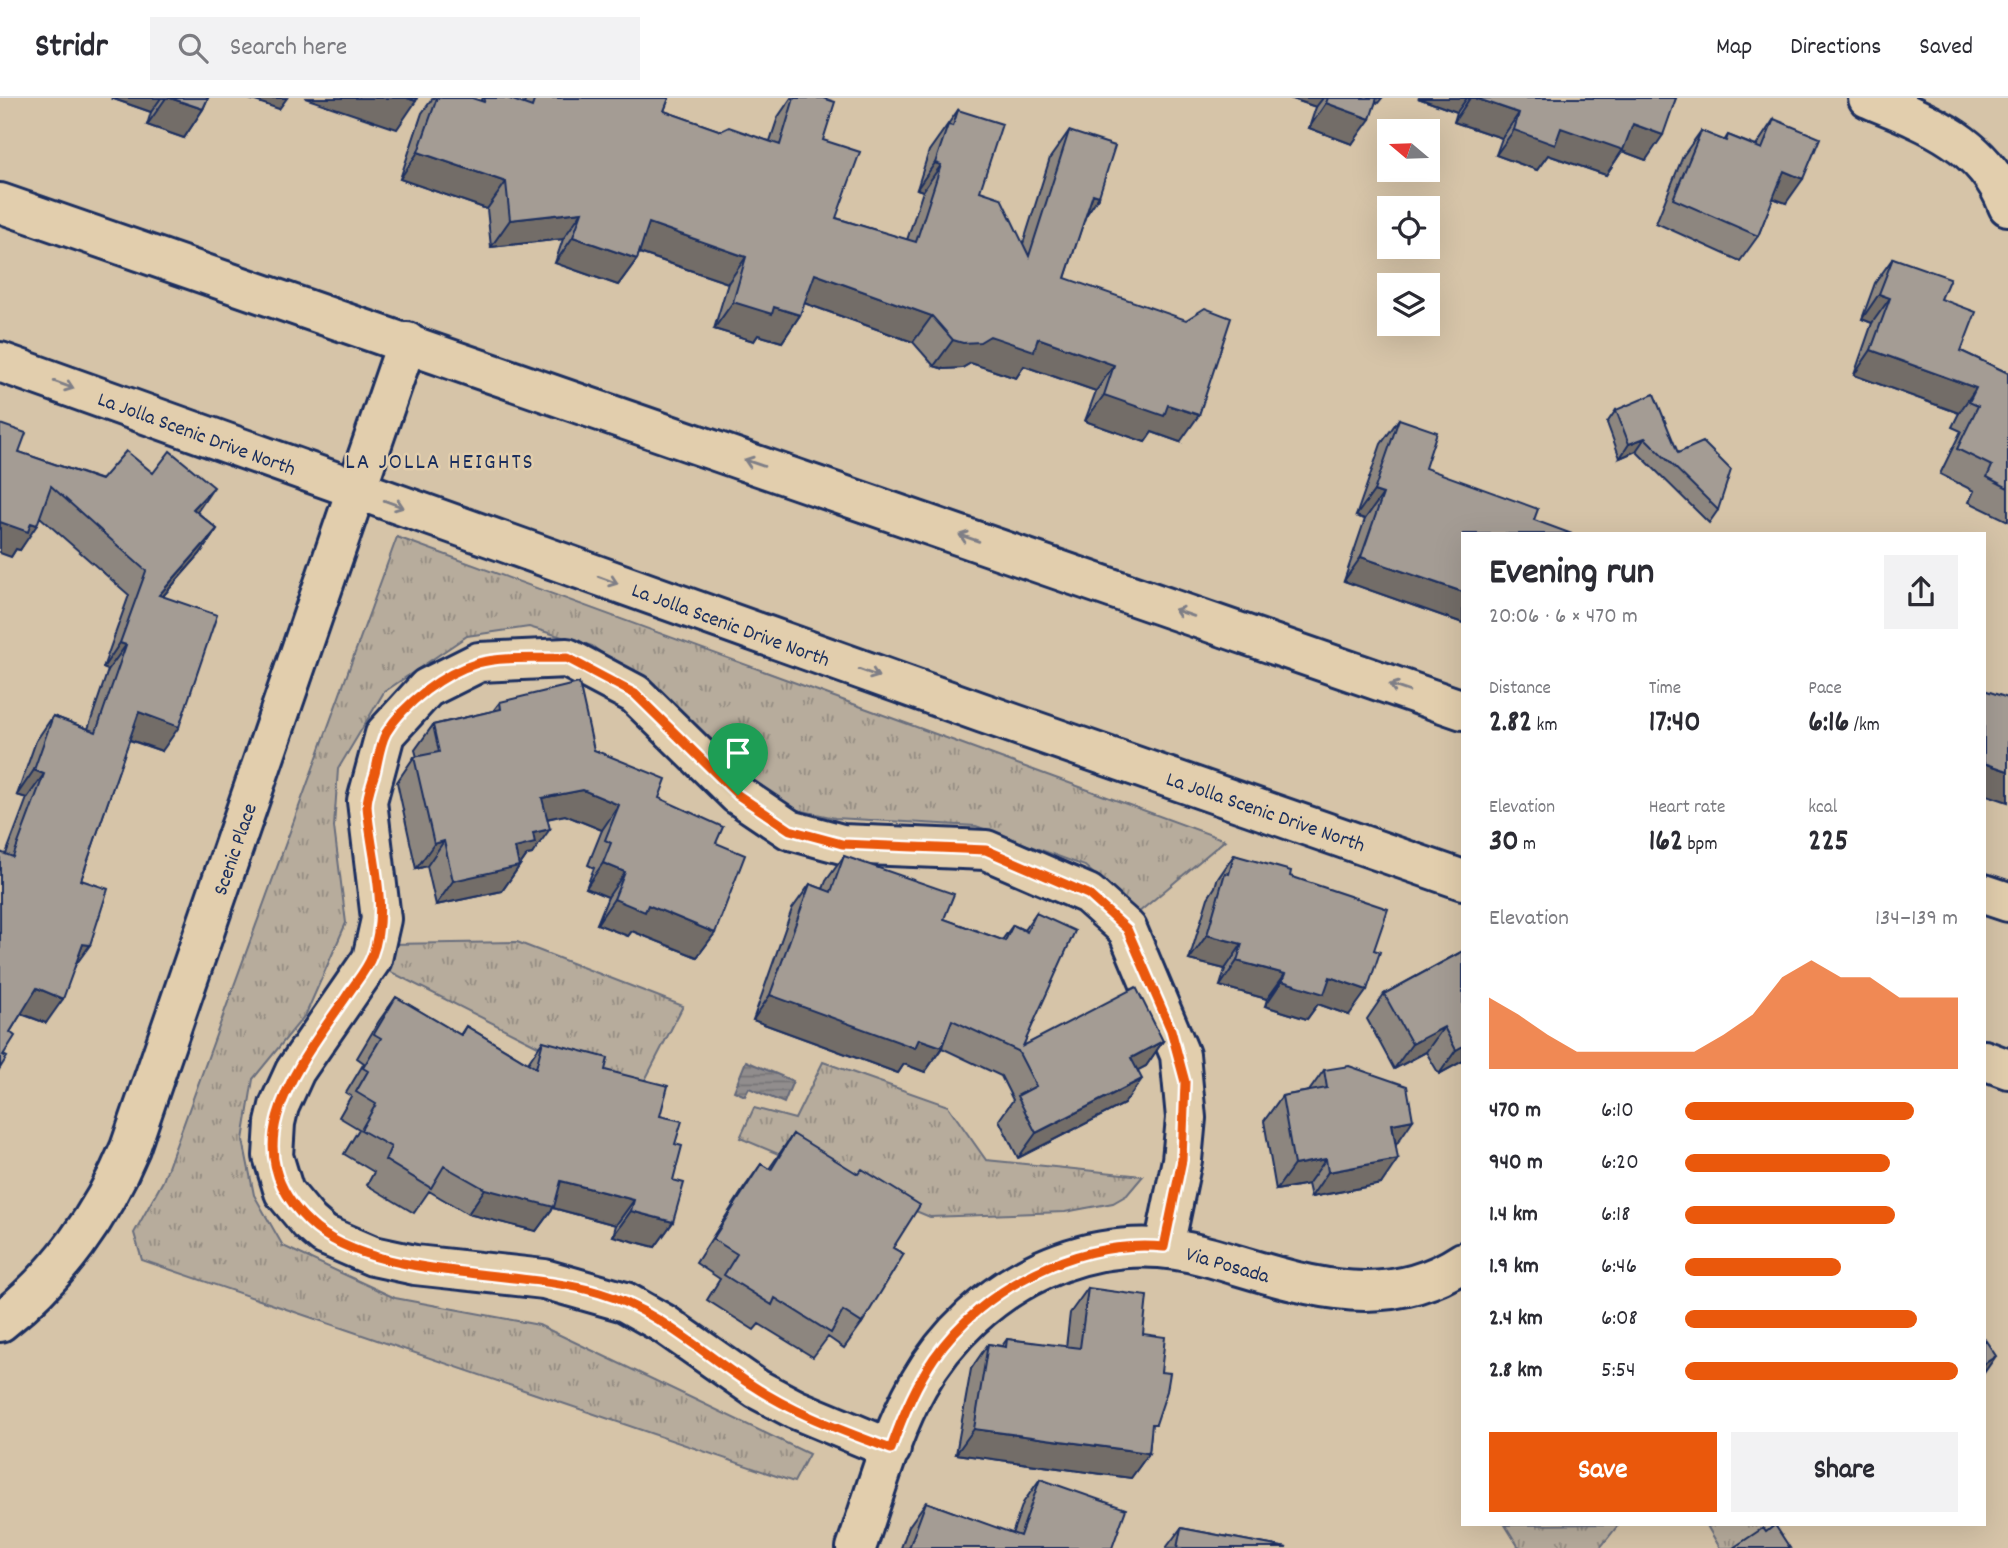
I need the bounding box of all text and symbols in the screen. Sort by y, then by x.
search box [150,17,640,80]
text: Stridr [35,25,108,72]
icon: search [174,29,212,67]
text: Search here [230,30,347,67]
text: Map [1716,31,1752,65]
text: Directions [1790,31,1881,65]
text: Saved [1919,31,1973,65]
north arrow [1377,119,1440,182]
map controls [1377,119,1440,336]
button: locate [1377,196,1440,259]
button: layers [1377,273,1440,336]
one-way arrow [53,380,75,393]
street label: La Jolla Scenic Drive North [93,386,299,486]
district label: LA JOLLA HEIGHTS [345,447,535,480]
one-way arrow [744,456,766,468]
one-way arrow [382,498,404,511]
one-way arrow [958,531,980,543]
text: Evening run [1489,547,1654,602]
button: share [1884,555,1958,629]
one-way arrow [597,574,619,587]
street label: La Jolla Scenic Drive North [627,577,833,677]
text: 20:06 · 6 × 470 m [1489,601,1638,634]
one-way arrow [1173,606,1195,618]
one-way arrow [857,668,879,680]
text: Distance [1489,676,1551,703]
text: Time [1649,676,1681,703]
text: Pace [1808,676,1842,703]
one-way arrow [1388,681,1410,693]
text: 2.82 [1489,703,1532,746]
text: 17:40 [1649,703,1701,746]
text: 6:16 [1808,703,1849,746]
text: km [1532,713,1557,740]
text: /km [1849,713,1880,740]
pin [708,723,768,795]
icon: arrive [719,734,757,772]
street label: La Jolla Scenic Drive North [1161,766,1369,862]
text: Elevation [1489,795,1555,822]
text: Heart rate [1649,795,1725,822]
text: kcal [1808,795,1837,822]
street label: Scenic Place [207,800,267,900]
text: 30 [1489,822,1519,865]
text: 162 [1649,822,1683,865]
text: 225 [1808,822,1848,865]
text: m [1519,832,1536,859]
text: bpm [1683,832,1717,859]
text: Elevation [1489,903,1569,936]
text: 134–139 m [1875,903,1958,936]
text: 470 m [1489,1095,1541,1128]
text: 6:10 [1601,1095,1634,1128]
text: 940 m [1489,1147,1543,1180]
text: 6:20 [1601,1147,1639,1180]
text: 1.4 km [1489,1199,1538,1232]
text: 6:18 [1601,1199,1630,1232]
street label: Via Posada [1182,1241,1274,1293]
text: 1.9 km [1489,1251,1539,1284]
text: 6:46 [1601,1251,1637,1284]
text: 2.4 km [1489,1303,1543,1336]
text: 6:08 [1601,1303,1638,1336]
text: 2.8 km [1489,1355,1543,1388]
text: 5:54 [1601,1355,1636,1388]
button: Save [1489,1432,1717,1512]
button: Share [1731,1432,1958,1512]

